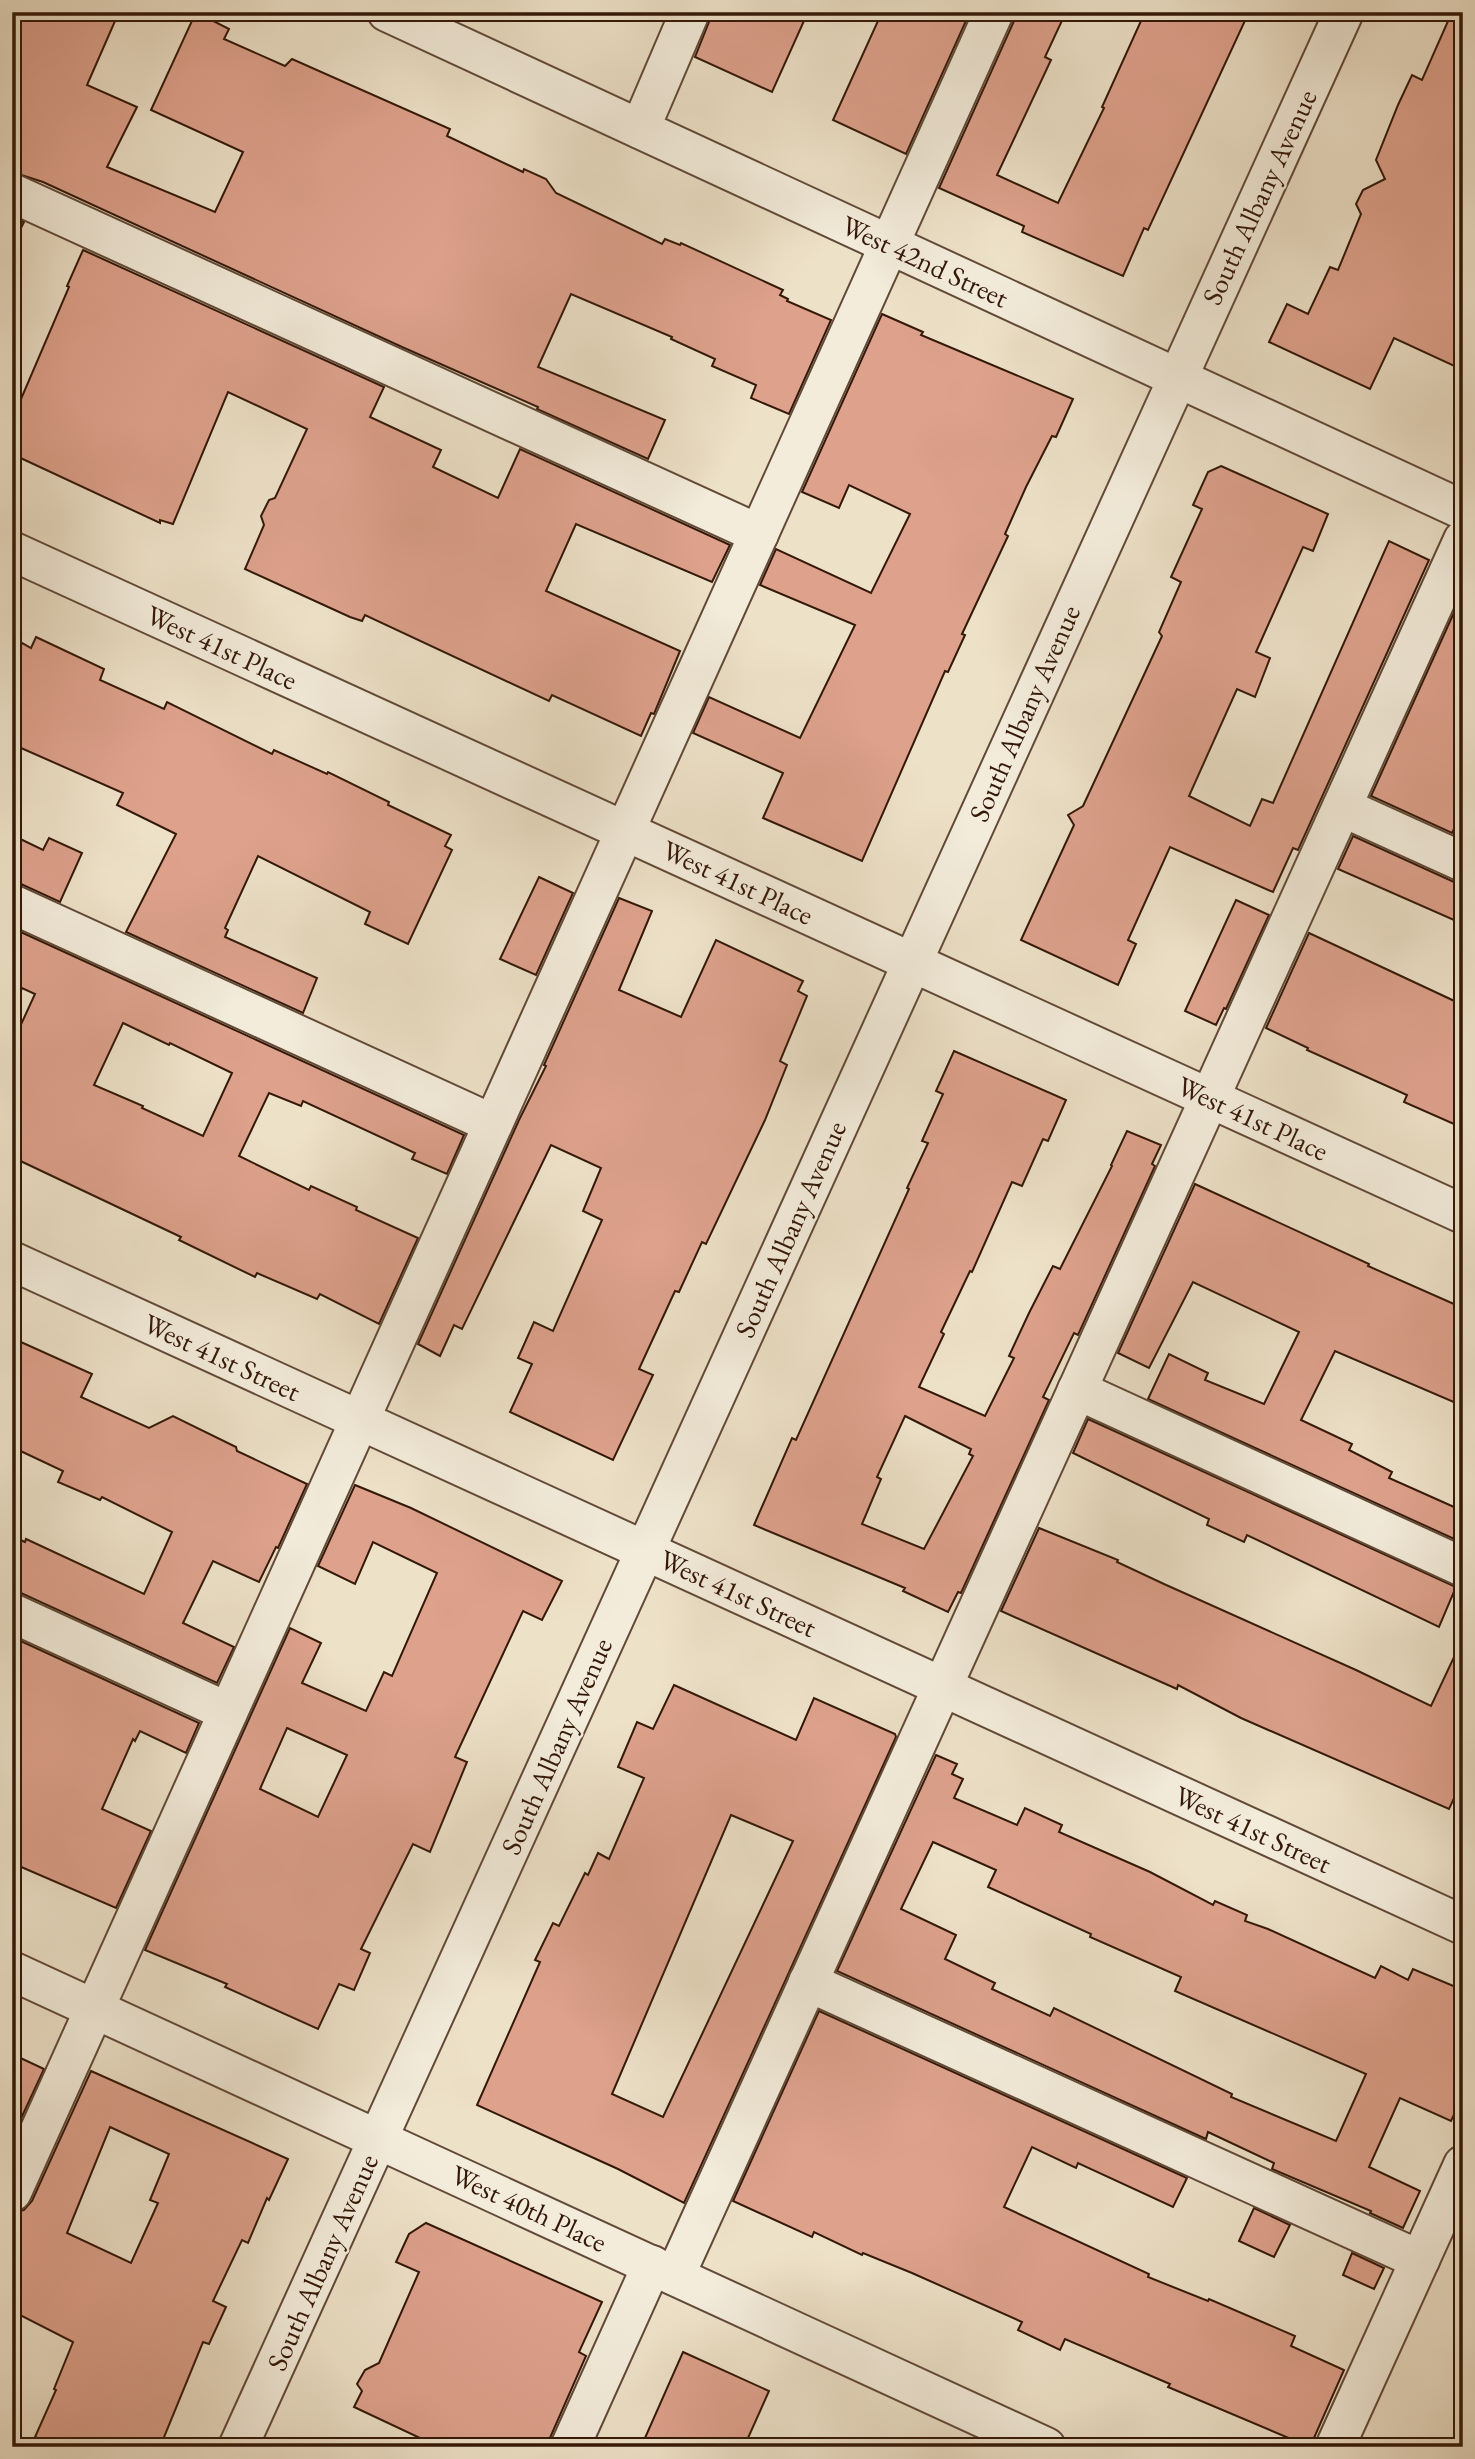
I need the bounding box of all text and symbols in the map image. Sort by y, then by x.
street label: South Albany Avenue [1193,84,1325,310]
street label: West 42nd Street [836,207,1014,315]
street label: West 41st Place [141,596,303,698]
street label: South Albany Avenue [960,599,1088,827]
street label: West 41st Place [657,831,819,933]
street label: West 41st Place [1172,1067,1334,1169]
street label: South Albany Avenue [726,1115,854,1343]
street label: West 41st Street [138,1305,306,1409]
street label: West 41st Street [654,1541,822,1645]
street label: South Albany Avenue [492,1632,620,1860]
street label: West 41st Street [1169,1777,1337,1881]
street label: South Albany Avenue [258,2148,386,2376]
street label: West 40th Place [445,2156,613,2260]

